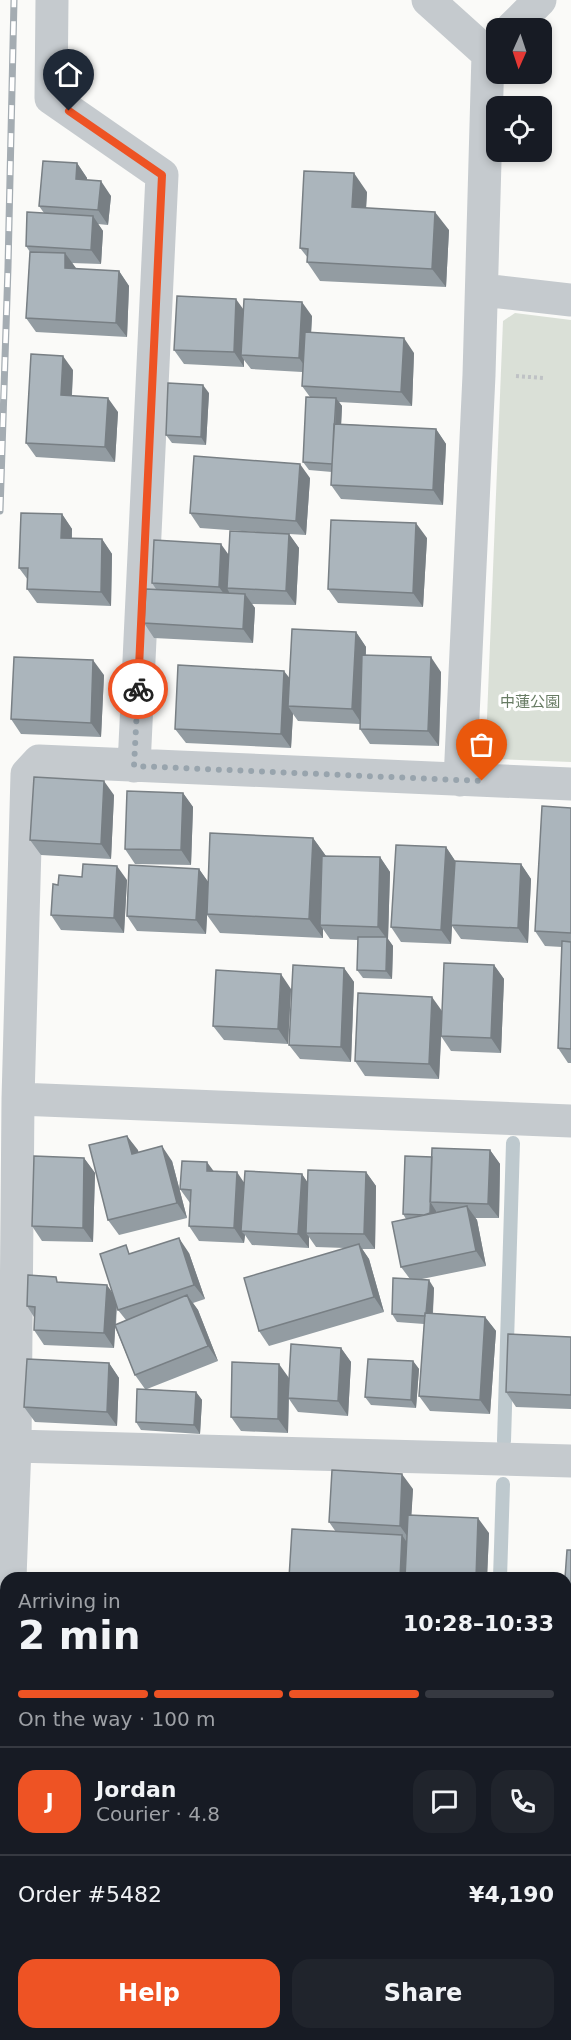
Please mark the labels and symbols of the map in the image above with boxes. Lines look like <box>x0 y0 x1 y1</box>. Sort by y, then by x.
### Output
north arrow <box>486 18 552 84</box>
pin <box>43 49 94 111</box>
courier <box>108 659 168 719</box>
park label: 中蓮公園 <box>500 693 560 711</box>
pin <box>456 719 507 781</box>

